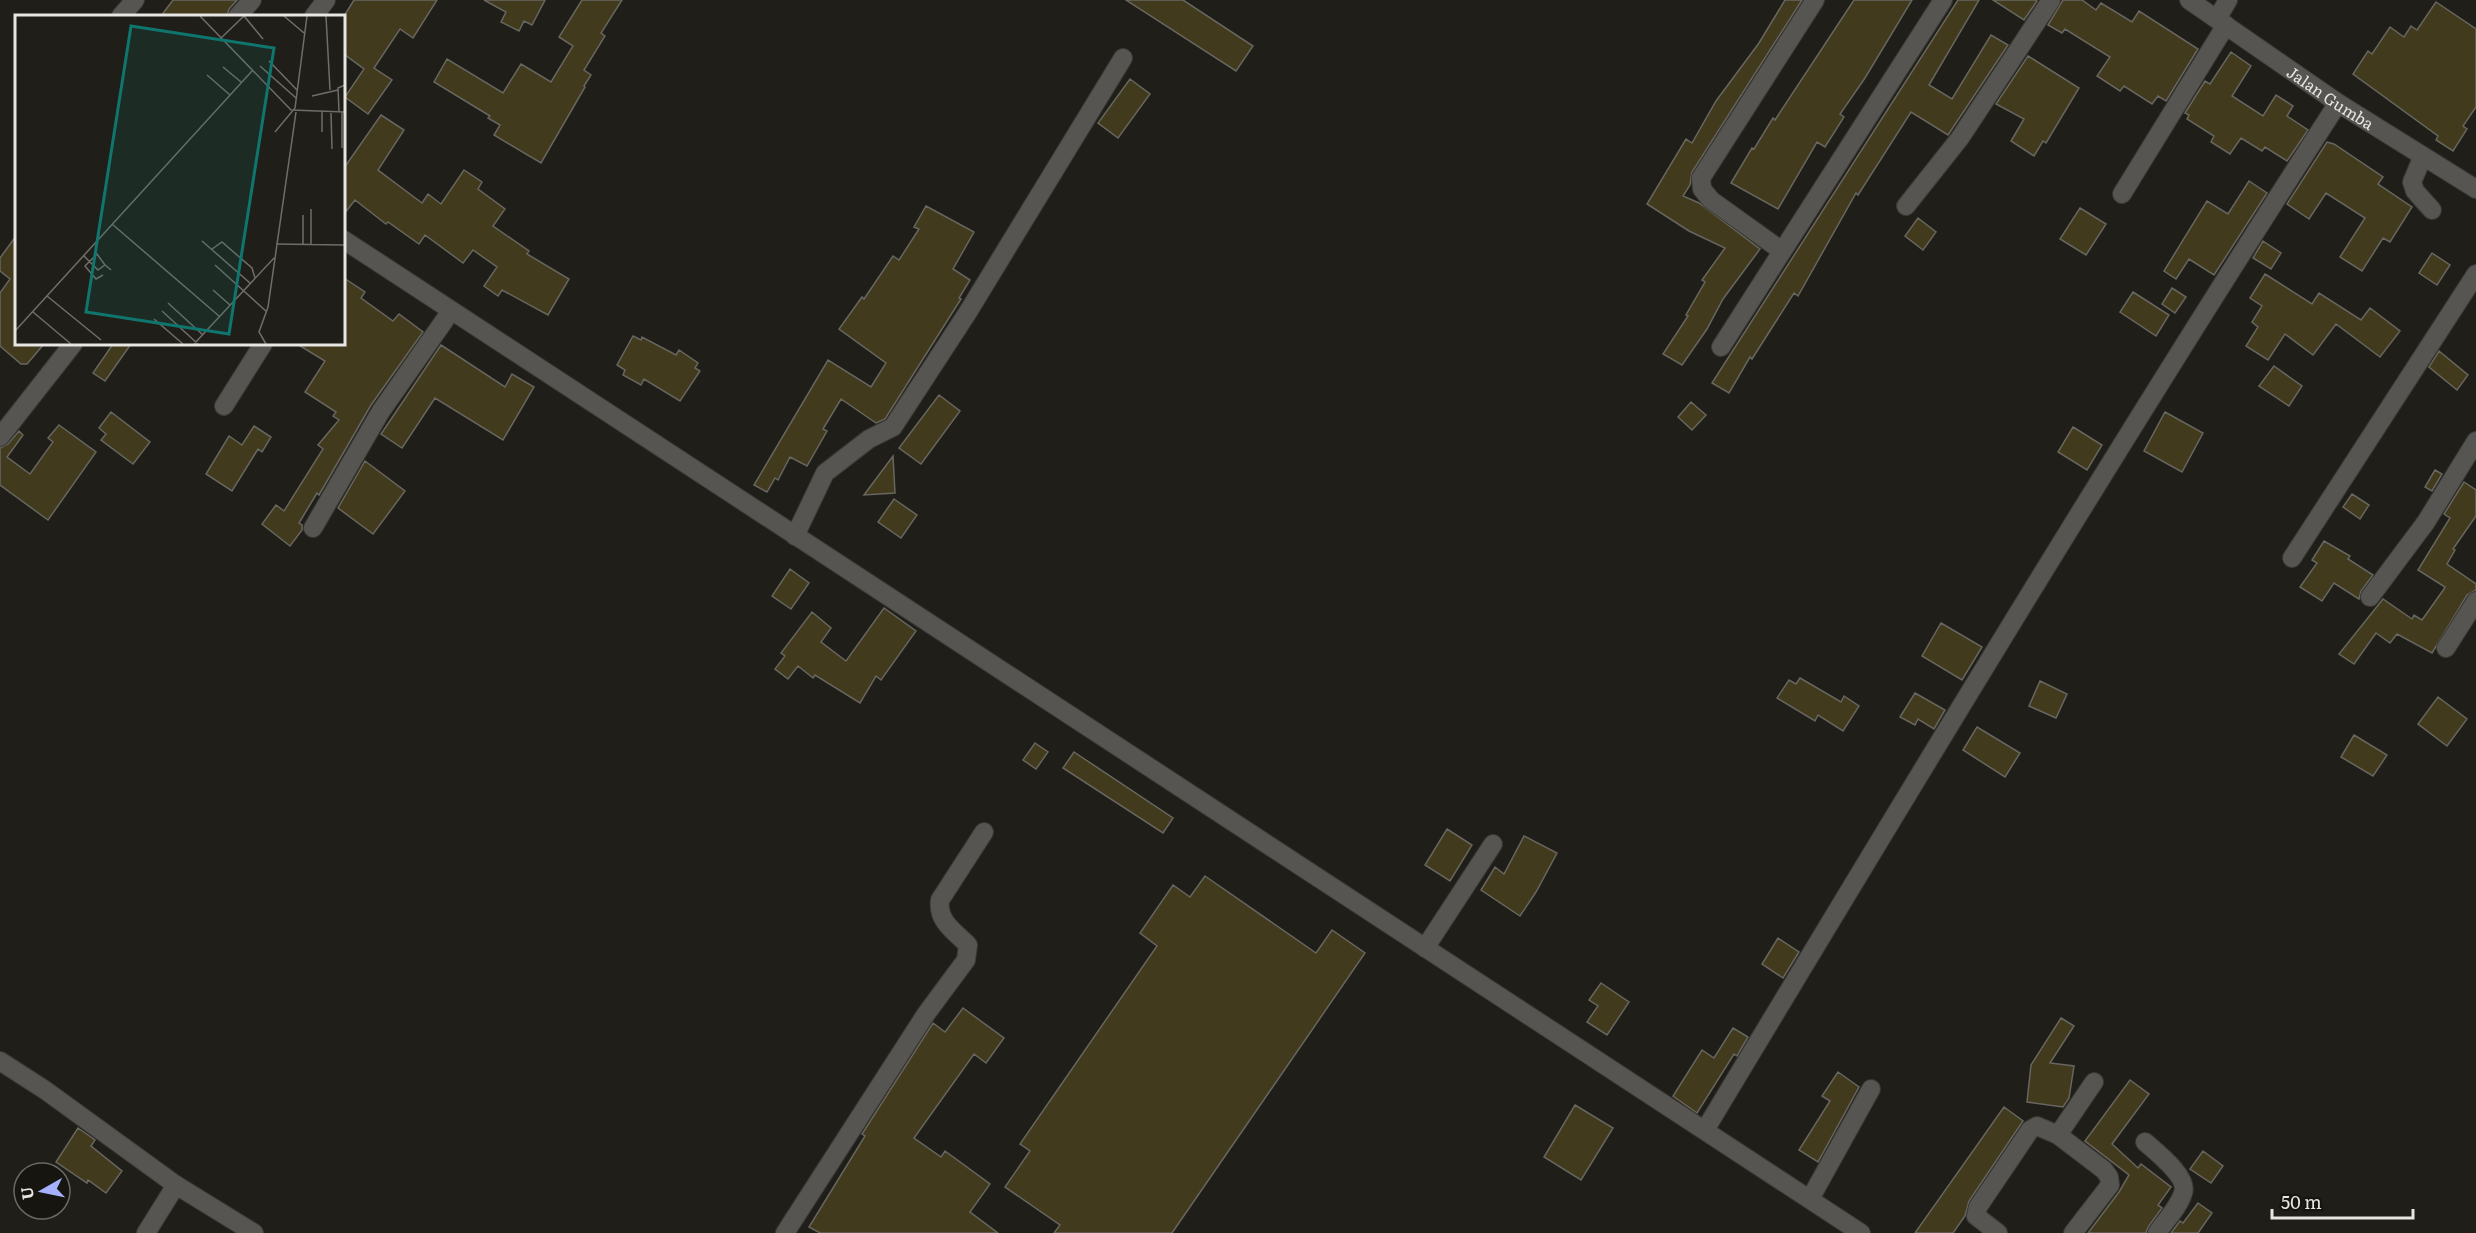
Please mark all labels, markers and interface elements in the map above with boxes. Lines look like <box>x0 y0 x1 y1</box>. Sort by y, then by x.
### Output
inset map <box>15 15 345 345</box>
street label: Jalan Gumba <box>2282 59 2379 135</box>
north arrow <box>12 1161 72 1221</box>
scale bar <box>2272 1182 2413 1220</box>
text: U <box>13 1185 39 1202</box>
text: 50 m <box>2281 1188 2322 1215</box>

